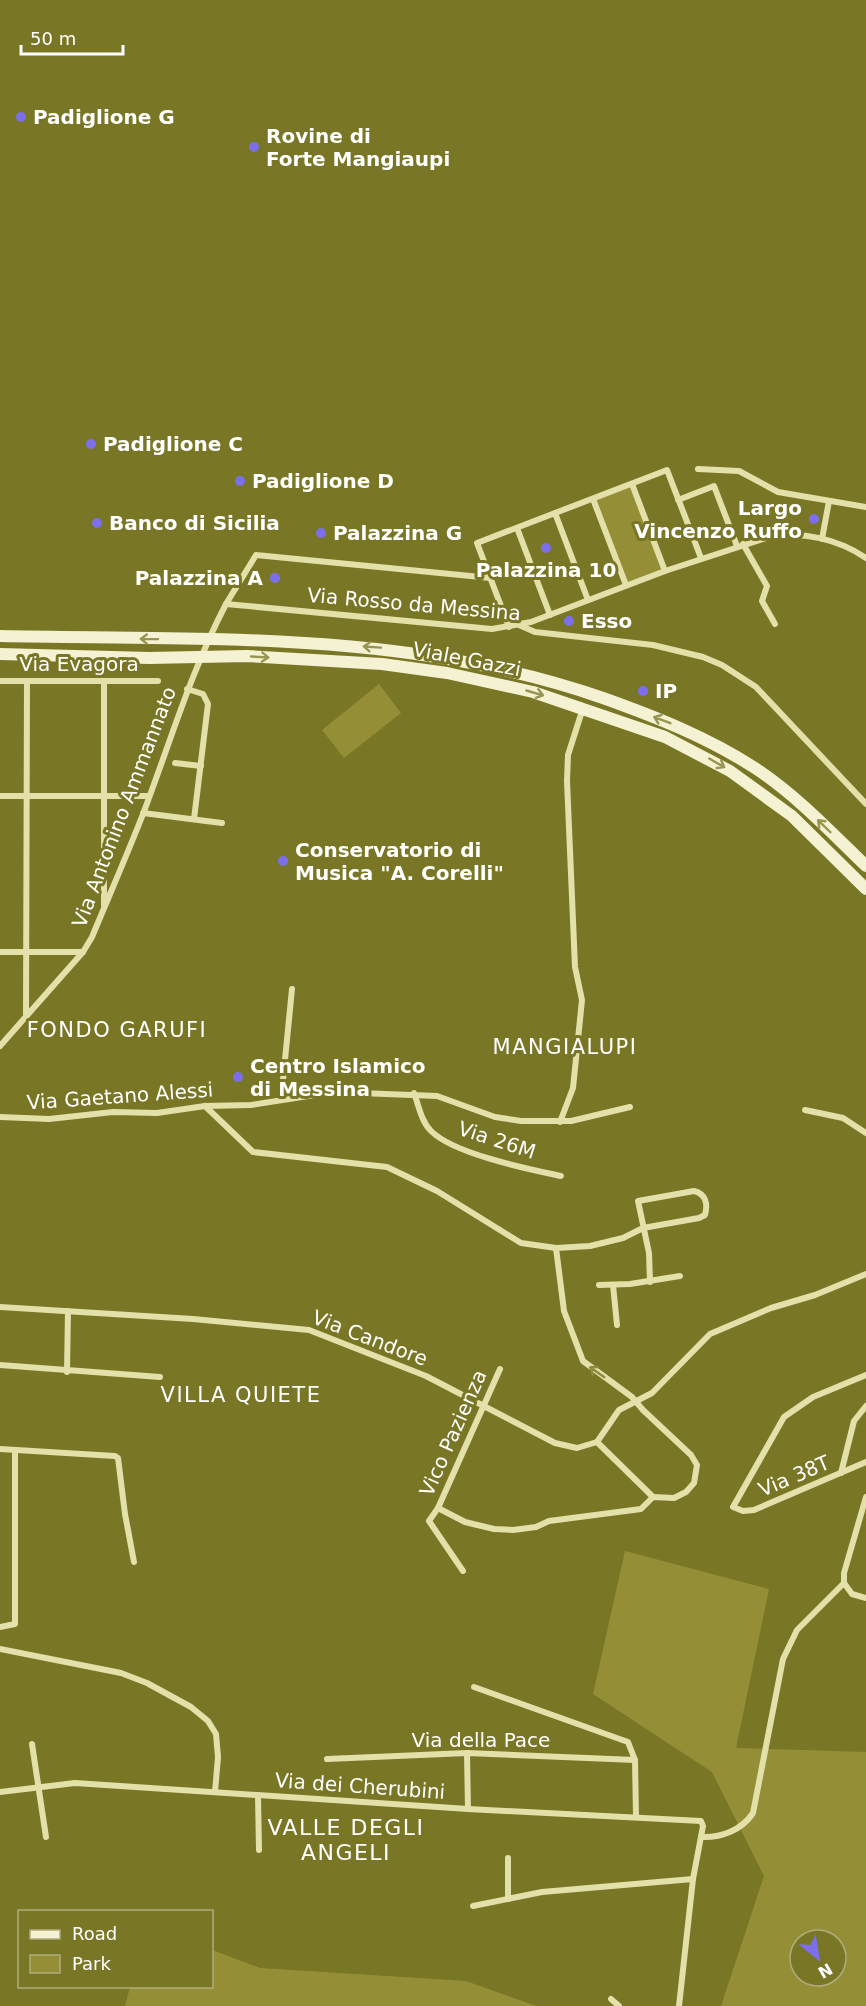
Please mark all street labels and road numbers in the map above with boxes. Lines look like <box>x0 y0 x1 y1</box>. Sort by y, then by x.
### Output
street label: Via Rosso da Messina <box>306 583 522 625</box>
street label: Viale Gazzi <box>411 637 523 681</box>
street label: Via Evagora <box>19 652 139 676</box>
street label: Via Antonino Ammannato <box>67 683 181 931</box>
street label: Via Gaetano Alessi <box>26 1078 214 1114</box>
street label: Via 26M <box>455 1116 539 1164</box>
street label: Via Candore <box>309 1305 431 1371</box>
street label: Vico Pazienza <box>414 1366 492 1500</box>
street label: Via 38T <box>755 1450 834 1502</box>
street label: Via della Pace <box>412 1728 550 1752</box>
street label: Via dei Cherubini <box>274 1768 446 1804</box>

